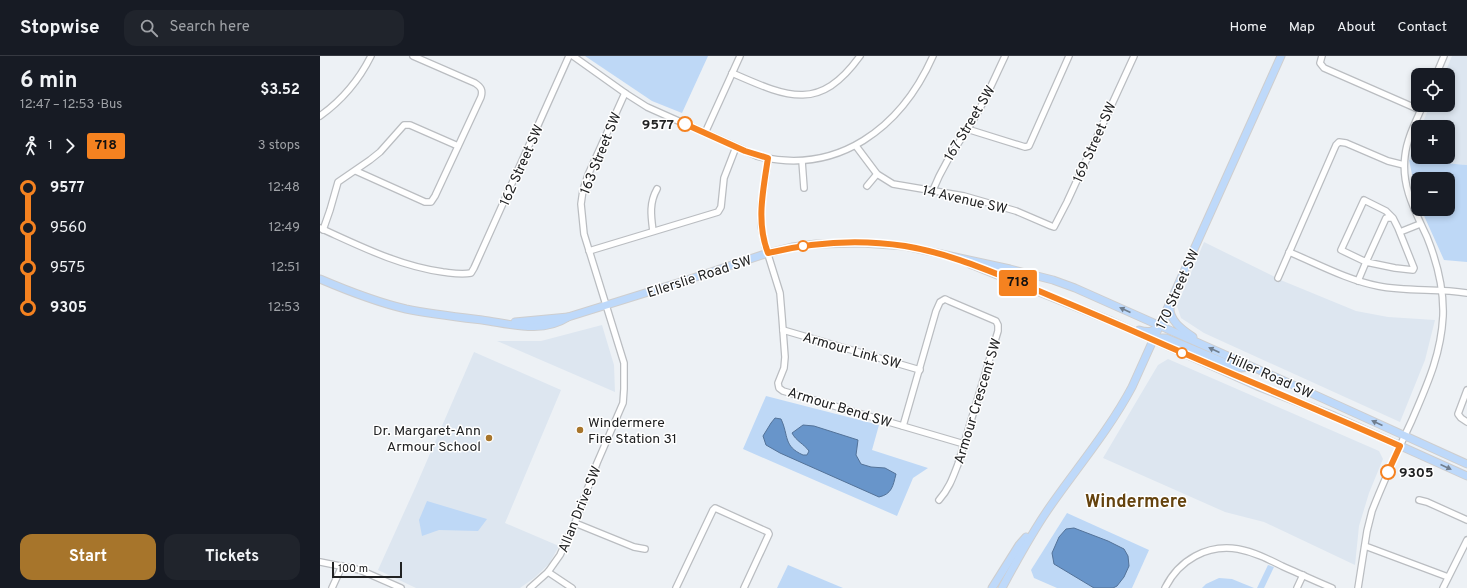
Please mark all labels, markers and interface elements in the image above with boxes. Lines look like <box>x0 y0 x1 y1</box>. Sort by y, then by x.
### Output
search box <box>124 10 404 46</box>
text: Stopwise <box>20 16 100 40</box>
icon: search <box>138 17 160 39</box>
text: Search here <box>170 18 250 37</box>
text: Home <box>1230 19 1267 36</box>
text: Map <box>1289 19 1315 36</box>
text: About <box>1337 19 1376 36</box>
text: Contact <box>1398 19 1447 36</box>
text: 6 min <box>20 68 78 95</box>
map controls <box>1411 68 1455 216</box>
button: locate <box>1411 68 1455 112</box>
text: $3.52 <box>260 81 300 100</box>
street label: 167 Street SW <box>941 83 1000 165</box>
text: 12:47 – 12:53 · Bus <box>20 97 122 113</box>
street label: 169 Street SW <box>1070 99 1121 186</box>
street label: 163 Street SW <box>577 110 626 197</box>
marker: 9577 <box>677 116 693 132</box>
place label: 9577 <box>642 117 674 134</box>
button: + <box>1411 120 1455 164</box>
street label: 162 Street SW <box>497 122 548 209</box>
icon: walk <box>20 135 42 157</box>
icon: forward <box>59 135 81 157</box>
text: 718 <box>95 137 117 154</box>
text: 1 <box>48 138 53 154</box>
text: 3 stops <box>258 138 300 154</box>
button: − <box>1411 172 1455 216</box>
text: 9577 <box>50 179 84 198</box>
text: 12:48 <box>268 180 300 196</box>
street label: 14 Avenue SW <box>921 182 1009 219</box>
text: 9560 <box>50 219 87 238</box>
text: 12:49 <box>269 220 300 236</box>
unlabelled marker <box>797 240 809 252</box>
street label: 170 Street SW <box>1153 247 1204 332</box>
street label: Ellerslie Road SW <box>645 252 754 302</box>
text: 9575 <box>50 259 85 278</box>
text: 12:51 <box>271 260 300 276</box>
line badge: 718 <box>995 270 1041 296</box>
text: 718 <box>1007 274 1029 291</box>
text: 9305 <box>50 299 87 318</box>
text: 12:53 <box>268 300 300 316</box>
one-way arrow <box>1119 307 1130 313</box>
street label: Armour Link SW <box>801 329 903 374</box>
street label: Armour Crescent SW <box>951 336 1006 466</box>
one-way arrow <box>1207 346 1219 352</box>
unlabelled marker <box>1176 347 1188 359</box>
street label: Hiller Road SW <box>1224 350 1315 403</box>
street label: Armour Bend SW <box>786 385 894 432</box>
place label: Windermere Fire Station 31 <box>588 415 677 448</box>
one-way arrow <box>1371 420 1382 426</box>
place label: Dr. Margaret-Ann Armour School <box>373 423 481 456</box>
marker: Windermere Fire Station 31 <box>575 425 585 435</box>
marker: Dr. Margaret-Ann Armour School <box>484 433 494 443</box>
street label: Allan Drive SW <box>555 464 606 555</box>
marker: 9305 <box>1380 464 1396 480</box>
one-way arrow <box>1441 464 1452 470</box>
place label: 9305 <box>1399 465 1434 482</box>
district label: Windermere <box>1085 491 1187 514</box>
button: Start <box>20 534 156 580</box>
button: Tickets <box>164 534 300 580</box>
scale bar <box>332 560 402 579</box>
text: 100 m <box>338 562 368 576</box>

